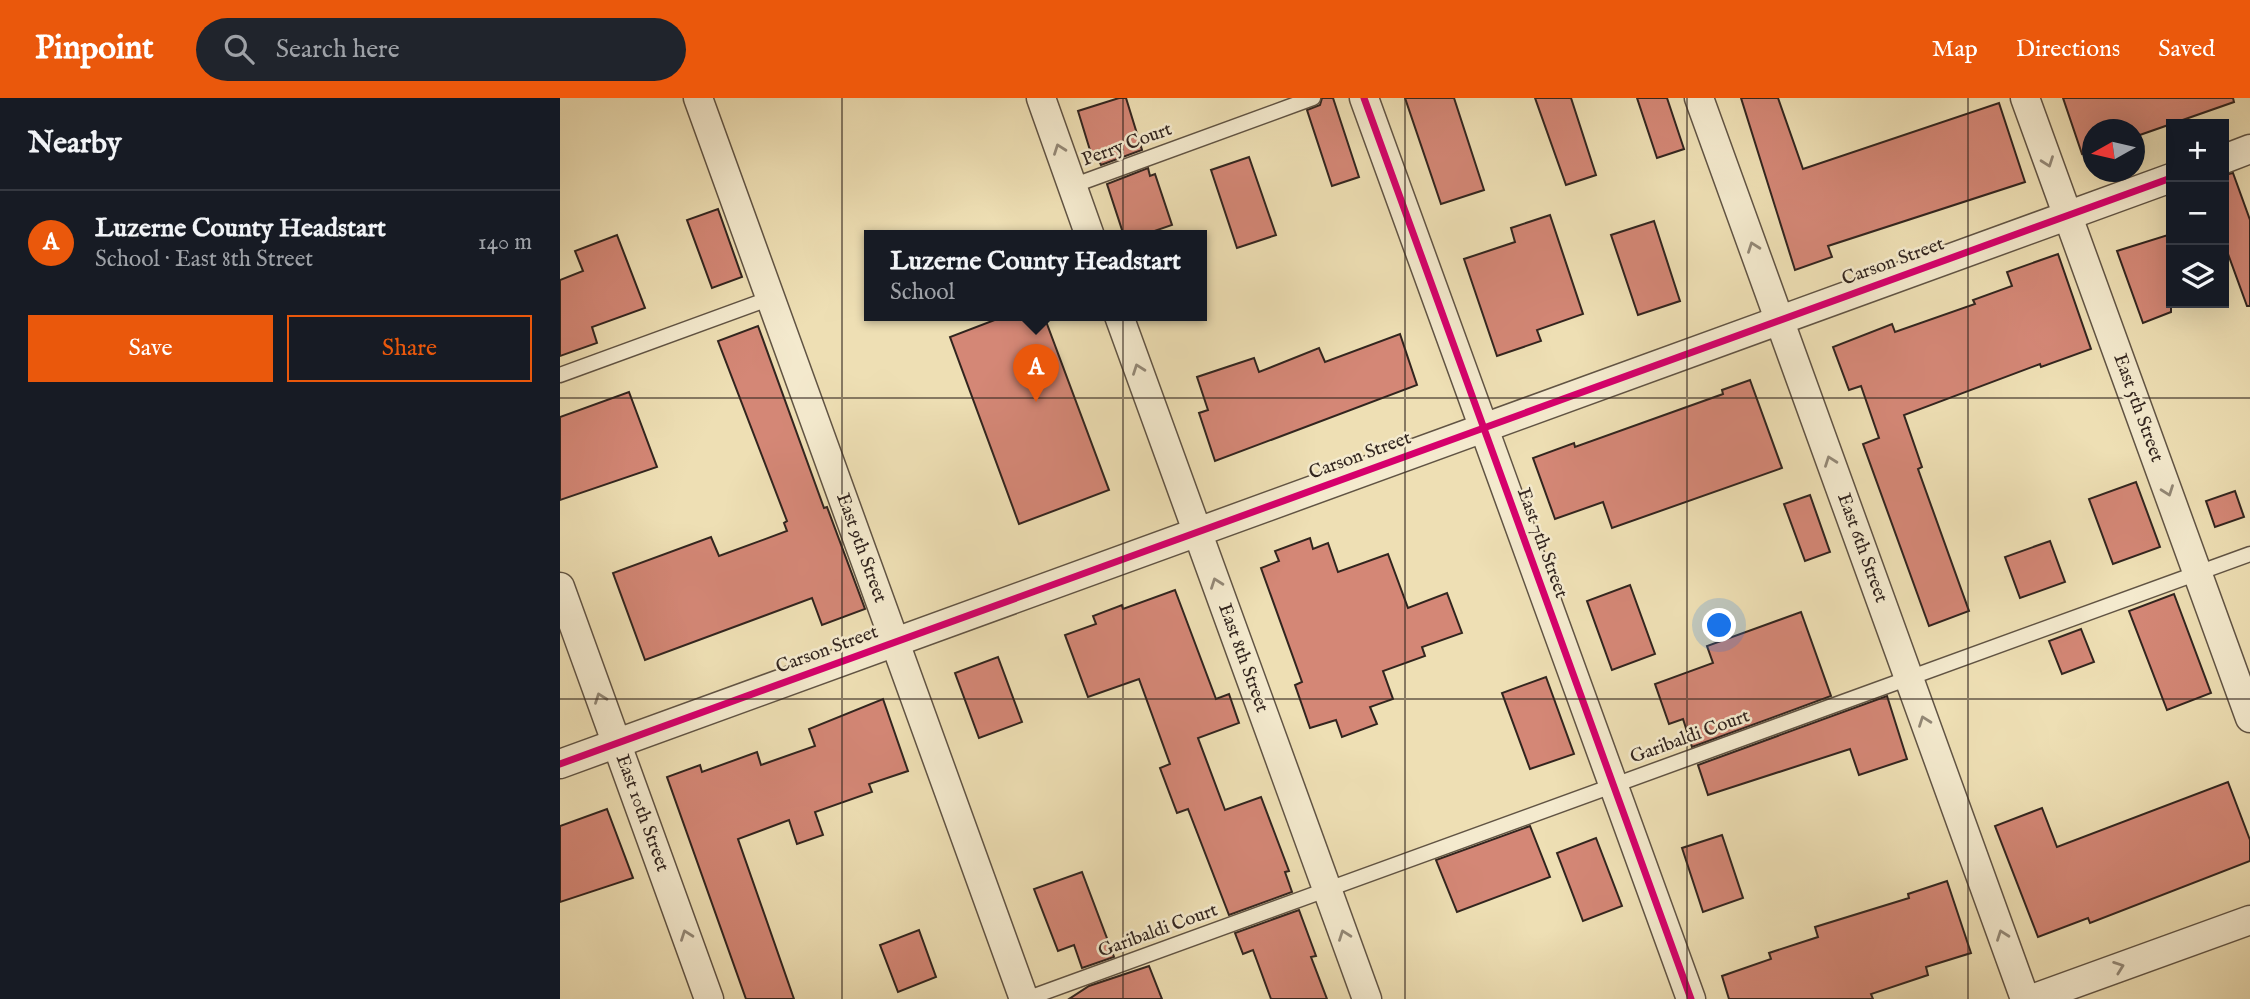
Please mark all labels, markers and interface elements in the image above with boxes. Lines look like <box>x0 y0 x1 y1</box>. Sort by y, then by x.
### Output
search box <box>196 18 686 81</box>
text: Pinpoint <box>35 28 154 70</box>
icon: search <box>220 30 258 68</box>
text: Search here <box>276 33 400 66</box>
text: Map <box>1932 34 1978 65</box>
text: Directions <box>2016 34 2120 65</box>
text: Saved <box>2158 34 2215 65</box>
street label: Perry Court <box>1079 117 1176 172</box>
north arrow <box>2082 119 2145 182</box>
map controls <box>2166 119 2229 308</box>
button: + <box>2166 119 2229 182</box>
text: Nearby <box>28 125 121 163</box>
one-way arrow <box>1053 143 1067 155</box>
one-way arrow <box>2040 156 2054 168</box>
button: − <box>2166 182 2229 245</box>
text: Luzerne County Headstart <box>95 212 386 245</box>
text: A <box>43 228 59 257</box>
text: 140 m <box>478 228 532 257</box>
popup <box>864 230 1207 321</box>
street label: Carson Street <box>1839 232 1948 292</box>
one-way arrow <box>1747 242 1761 254</box>
text: School · East 8th Street <box>95 245 313 274</box>
text: Luzerne County Headstart <box>890 245 1181 278</box>
button: layers <box>2166 245 2229 308</box>
text: School <box>890 278 955 307</box>
button: Save <box>28 315 273 382</box>
button: Share <box>287 315 532 382</box>
pin: A <box>1013 344 1059 402</box>
street label: East 5th Street <box>2107 351 2169 466</box>
one-way arrow <box>1133 363 1147 375</box>
street label: Carson Street <box>1306 426 1415 486</box>
one-way arrow <box>1824 455 1838 467</box>
street label: East 7th Street <box>1511 485 1573 602</box>
one-way arrow <box>2160 485 2174 497</box>
street label: East 9th Street <box>830 490 892 607</box>
street label: East 6th Street <box>1831 490 1893 606</box>
one-way arrow <box>1210 577 1224 589</box>
street label: East 8th Street <box>1212 600 1274 716</box>
your location <box>1702 608 1736 642</box>
street label: Carson Street <box>773 620 882 680</box>
one-way arrow <box>594 692 608 704</box>
street label: Garibaldi Court <box>1627 704 1753 770</box>
one-way arrow <box>1919 715 1933 727</box>
street label: East 10th Street <box>610 751 674 875</box>
street label: Garibaldi Court <box>1095 898 1221 964</box>
one-way arrow <box>680 929 694 941</box>
one-way arrow <box>1338 929 1352 941</box>
one-way arrow <box>1996 929 2010 941</box>
one-way arrow <box>2113 961 2125 975</box>

